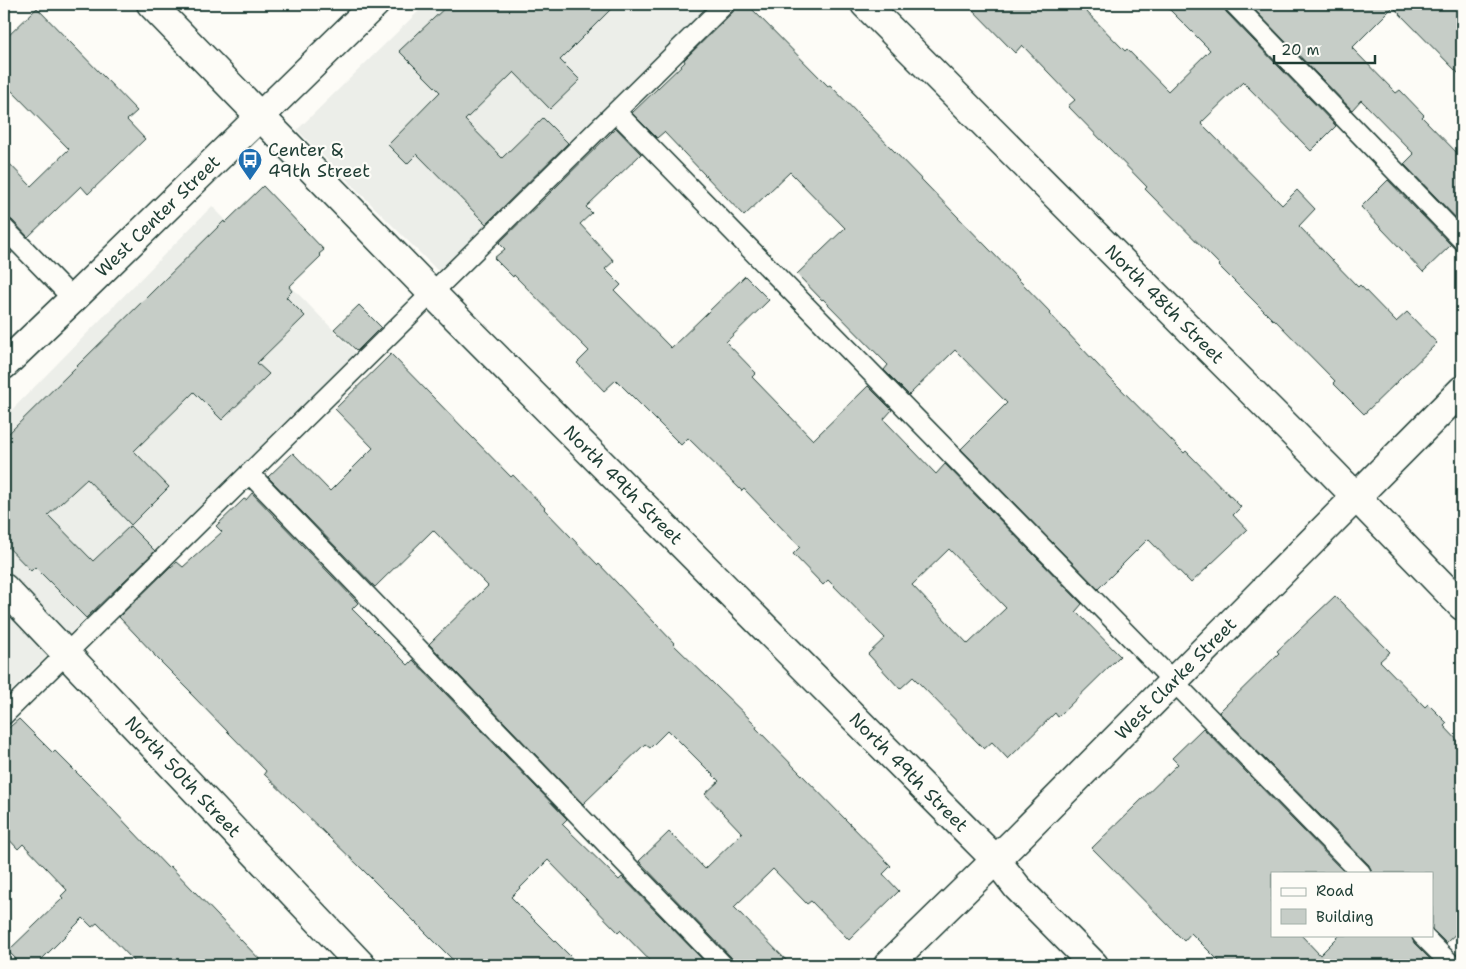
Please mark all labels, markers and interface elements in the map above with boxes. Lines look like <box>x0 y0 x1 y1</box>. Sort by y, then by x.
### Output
scale bar <box>1274 32 1375 64</box>
text: 20 m <box>1281 40 1320 60</box>
place label: Center & 49th Street <box>268 138 370 183</box>
bus stop icon: Center & 49th Street <box>237 147 263 181</box>
street label: West Center Street <box>90 150 225 283</box>
street label: North 48th Street <box>1100 239 1229 369</box>
street label: North 49th Street <box>558 420 688 550</box>
street label: West Clarke Street <box>1110 612 1242 745</box>
street label: North 49th Street <box>844 707 973 837</box>
street label: North 50th Street <box>120 711 246 843</box>
legend <box>1271 872 1434 936</box>
text: Road <box>1316 881 1354 901</box>
text: Building <box>1316 907 1373 927</box>

